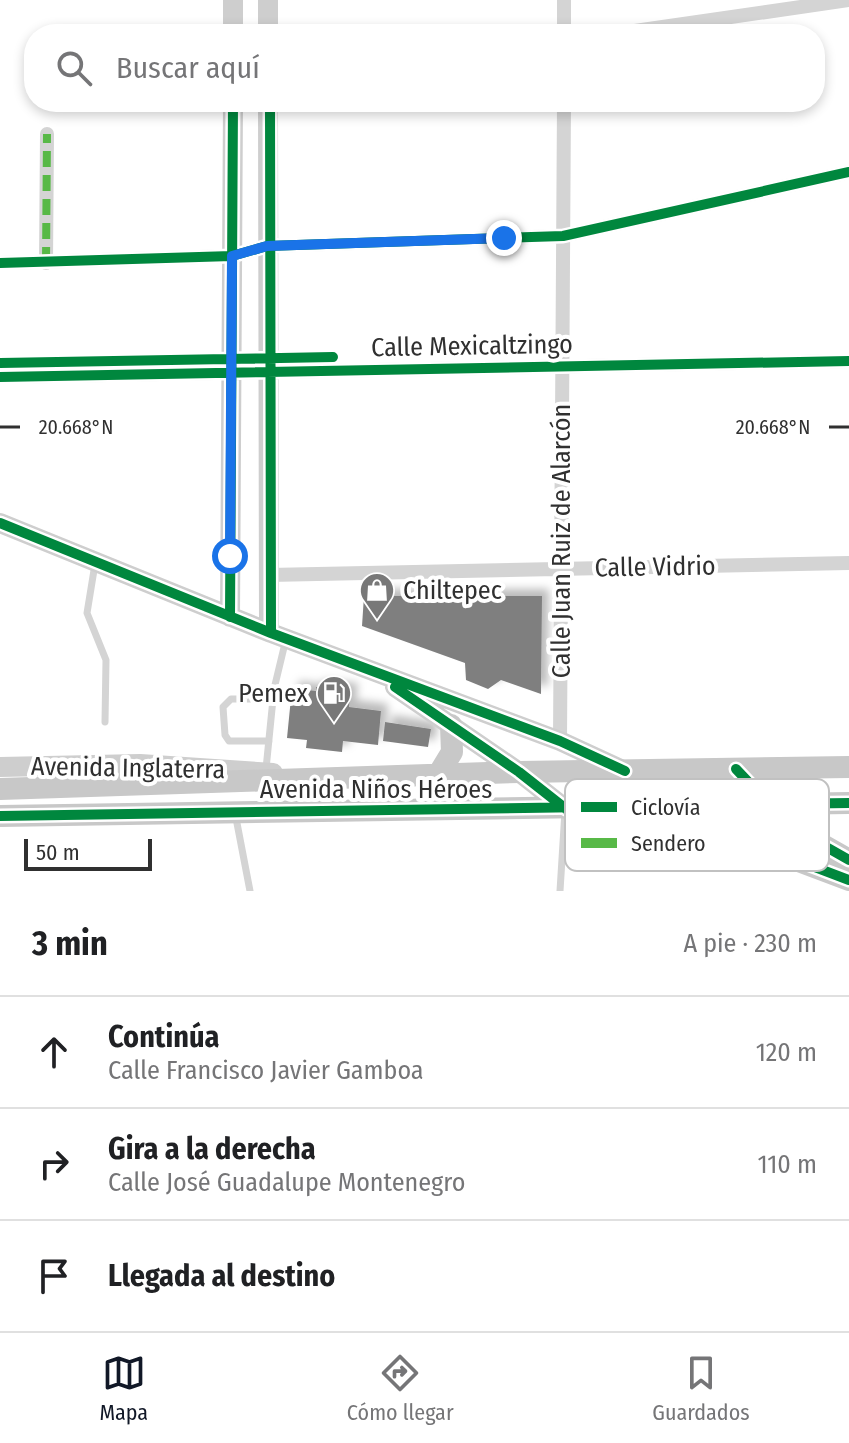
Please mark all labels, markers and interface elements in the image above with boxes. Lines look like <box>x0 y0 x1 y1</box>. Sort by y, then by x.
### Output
search box <box>24 24 825 112</box>
icon: search <box>52 46 96 90</box>
text: Buscar aquí <box>116 50 260 86</box>
route end <box>486 220 522 256</box>
street label: Calle Mexicaltzingo <box>371 329 573 363</box>
street label: Calle Juan Ruiz de Alarcón <box>546 404 577 678</box>
text: 20.668°N <box>39 415 113 439</box>
text: 20.668°N <box>736 415 810 439</box>
route start <box>212 538 248 574</box>
street label: Calle Vidrio <box>594 550 716 584</box>
shop icon: Chiltepec <box>358 571 396 621</box>
place label: Chiltepec <box>403 575 502 606</box>
fuel station icon: Pemex <box>315 674 353 724</box>
place label: Pemex <box>238 678 309 709</box>
street label: Avenida Inglaterra <box>31 751 225 785</box>
street label: Avenida Niños Héroes <box>260 774 492 805</box>
legend <box>565 779 829 871</box>
text: Ciclovía <box>631 794 700 821</box>
text: Sendero <box>631 830 706 857</box>
scale bar <box>24 835 152 871</box>
text: 50 m <box>36 839 80 866</box>
text: 3 min <box>32 923 108 964</box>
text: A pie · 230 m <box>683 928 817 959</box>
text: Continúa <box>108 1019 219 1055</box>
icon: ahead <box>32 1030 76 1074</box>
text: 120 m <box>756 1037 817 1068</box>
text: Calle Francisco Javier Gamboa <box>108 1055 424 1086</box>
text: Gira a la derecha <box>108 1131 316 1167</box>
icon: right <box>32 1142 76 1186</box>
text: 110 m <box>757 1149 817 1180</box>
text: Calle José Guadalupe Montenegro <box>108 1167 465 1198</box>
icon: arrive <box>32 1254 76 1298</box>
text: Llegada al destino <box>108 1258 335 1294</box>
tab: Mapa <box>99 1351 148 1426</box>
tab: Cómo llegar <box>347 1351 454 1426</box>
tab: Guardados <box>652 1351 750 1426</box>

